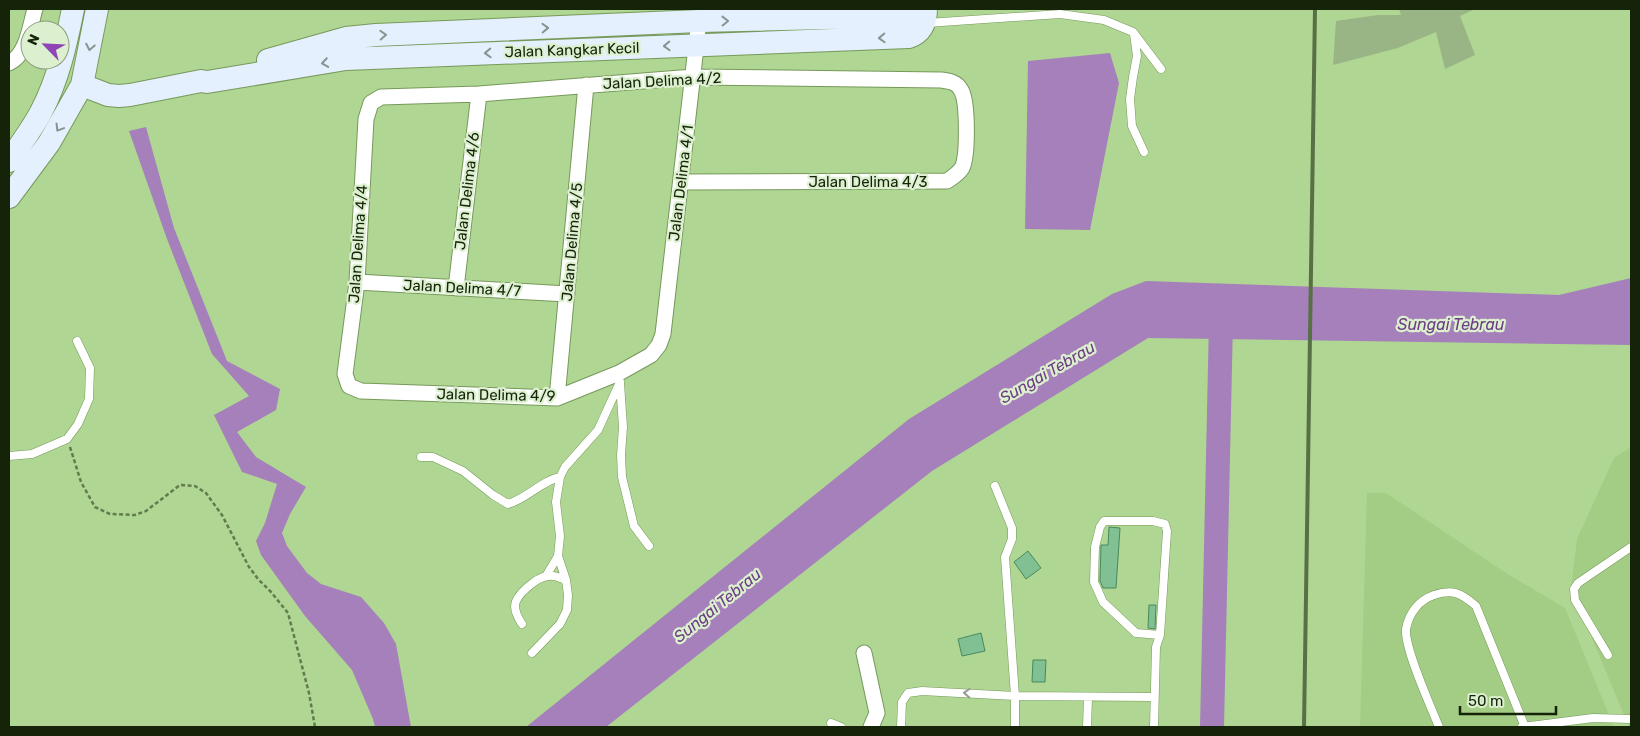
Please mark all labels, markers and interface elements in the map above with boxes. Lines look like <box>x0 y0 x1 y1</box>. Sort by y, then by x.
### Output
one-way arrow <box>721 15 729 26</box>
north arrow <box>20 20 70 70</box>
one-way arrow <box>542 23 550 33</box>
one-way arrow <box>379 29 387 40</box>
text: N <box>24 32 43 48</box>
one-way arrow <box>878 32 886 43</box>
street label: Jalan Kangkar Kecil <box>504 39 640 61</box>
one-way arrow <box>663 40 671 51</box>
one-way arrow <box>85 43 95 51</box>
one-way arrow <box>483 48 491 59</box>
one-way arrow <box>321 57 330 67</box>
street label: Jalan Delima 4/2 <box>602 69 722 93</box>
one-way arrow <box>55 123 65 132</box>
street label: Jalan Delima 4/1 <box>665 124 697 242</box>
street label: Jalan Delima 4/6 <box>451 131 483 251</box>
street label: Jalan Delima 4/3 <box>808 173 928 191</box>
street label: Jalan Delima 4/5 <box>558 182 586 302</box>
street label: Jalan Delima 4/4 <box>345 184 371 304</box>
street label: Jalan Delima 4/7 <box>403 276 522 300</box>
water label: Sungai Tebrau <box>1398 315 1505 334</box>
water label: Sungai Tebrau <box>996 337 1099 407</box>
street label: Jalan Delima 4/9 <box>436 385 556 405</box>
water label: Sungai Tebrau <box>670 564 765 646</box>
scale bar <box>1460 684 1556 716</box>
one-way arrow <box>962 688 970 699</box>
text: 50 m <box>1468 692 1503 710</box>

